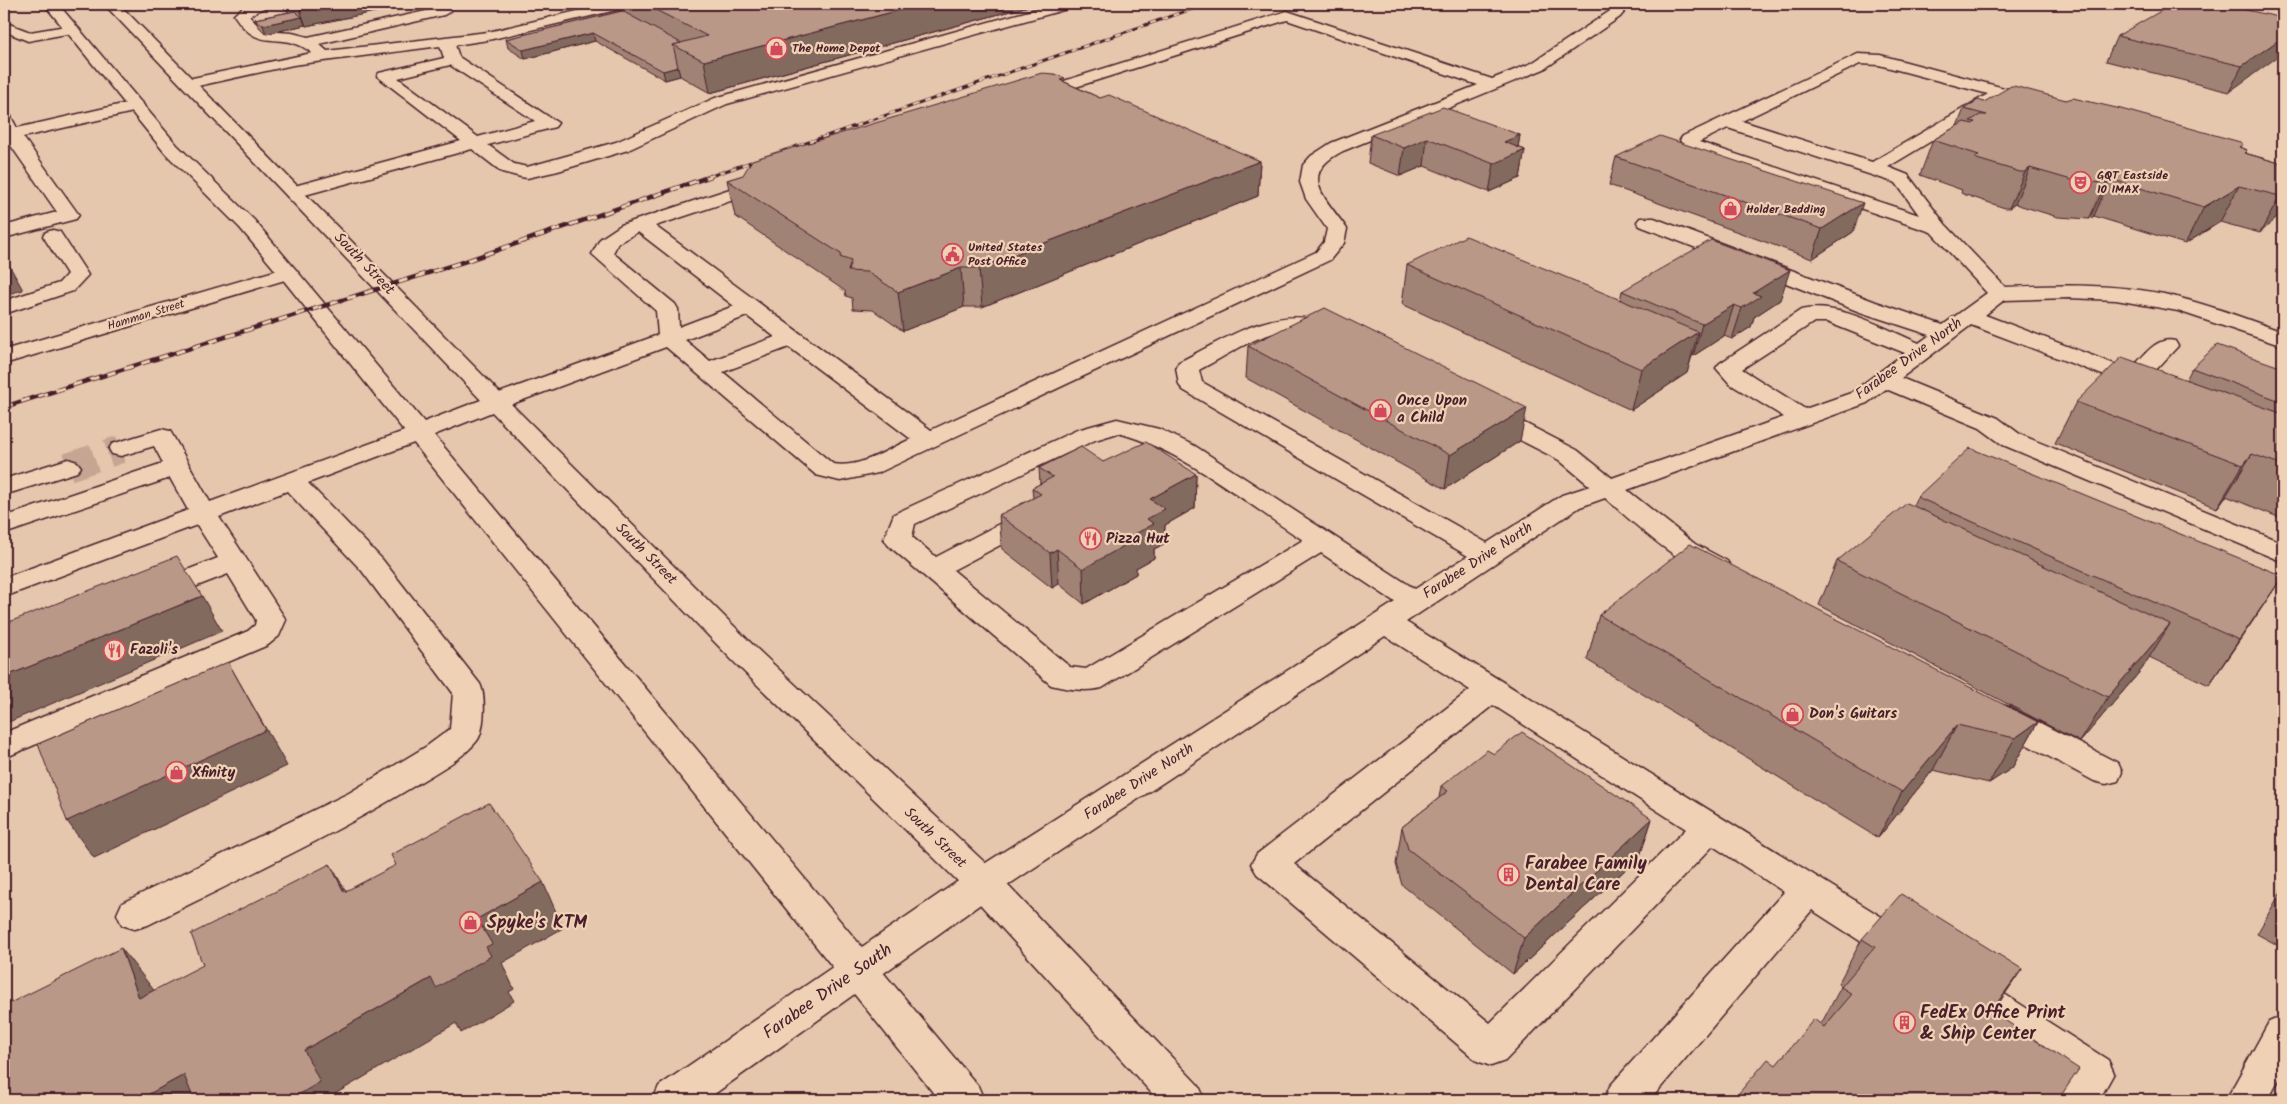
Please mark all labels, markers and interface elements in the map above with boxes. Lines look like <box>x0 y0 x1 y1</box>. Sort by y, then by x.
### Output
shop icon: The Home Depot <box>764 36 788 60</box>
place label: The Home Depot <box>792 39 881 58</box>
place label: GQT Eastside 10 IMAX <box>2097 166 2168 199</box>
theatre icon: GQT Eastside 10 IMAX <box>2069 170 2093 194</box>
shop icon: Holder Bedding <box>1718 197 1742 221</box>
place label: Holder Bedding <box>1746 200 1826 219</box>
street label: South Street <box>328 227 401 301</box>
place label: United States Post Office <box>968 238 1043 271</box>
public building icon: United States Post Office <box>940 242 964 266</box>
street label: Hamman Street <box>105 294 187 336</box>
street label: Farabee Drive North <box>1850 312 1968 406</box>
place label: Once Upon a Child <box>1397 389 1467 430</box>
shop icon: Once Upon a Child <box>1369 398 1393 422</box>
street label: Farabee Drive North <box>1418 516 1538 606</box>
street label: South Street <box>609 517 683 591</box>
restaurant icon: Pizza Hut <box>1078 527 1102 551</box>
place label: Pizza Hut <box>1106 527 1170 551</box>
restaurant icon: Fazoli's <box>102 638 126 662</box>
place label: Fazoli's <box>130 638 178 662</box>
shop icon: Don's Guitars <box>1781 702 1805 726</box>
place label: Don's Guitars <box>1809 702 1897 726</box>
street label: Farabee Drive North <box>1079 737 1199 827</box>
shop icon: Xfinity <box>164 761 188 785</box>
place label: Xfinity <box>191 761 236 785</box>
street label: South Street <box>898 802 972 875</box>
place label: Farabee Family Dental Care <box>1525 850 1647 900</box>
building icon: Farabee Family Dental Care <box>1497 862 1521 886</box>
place label: Spyke's KTM <box>487 909 588 938</box>
shop icon: Spyke's KTM <box>459 911 483 935</box>
street label: Farabee Drive South <box>757 936 899 1048</box>
place label: FedEx Office Print & Ship Center <box>1920 999 2066 1049</box>
building icon: FedEx Office Print & Ship Center <box>1892 1011 1916 1035</box>

